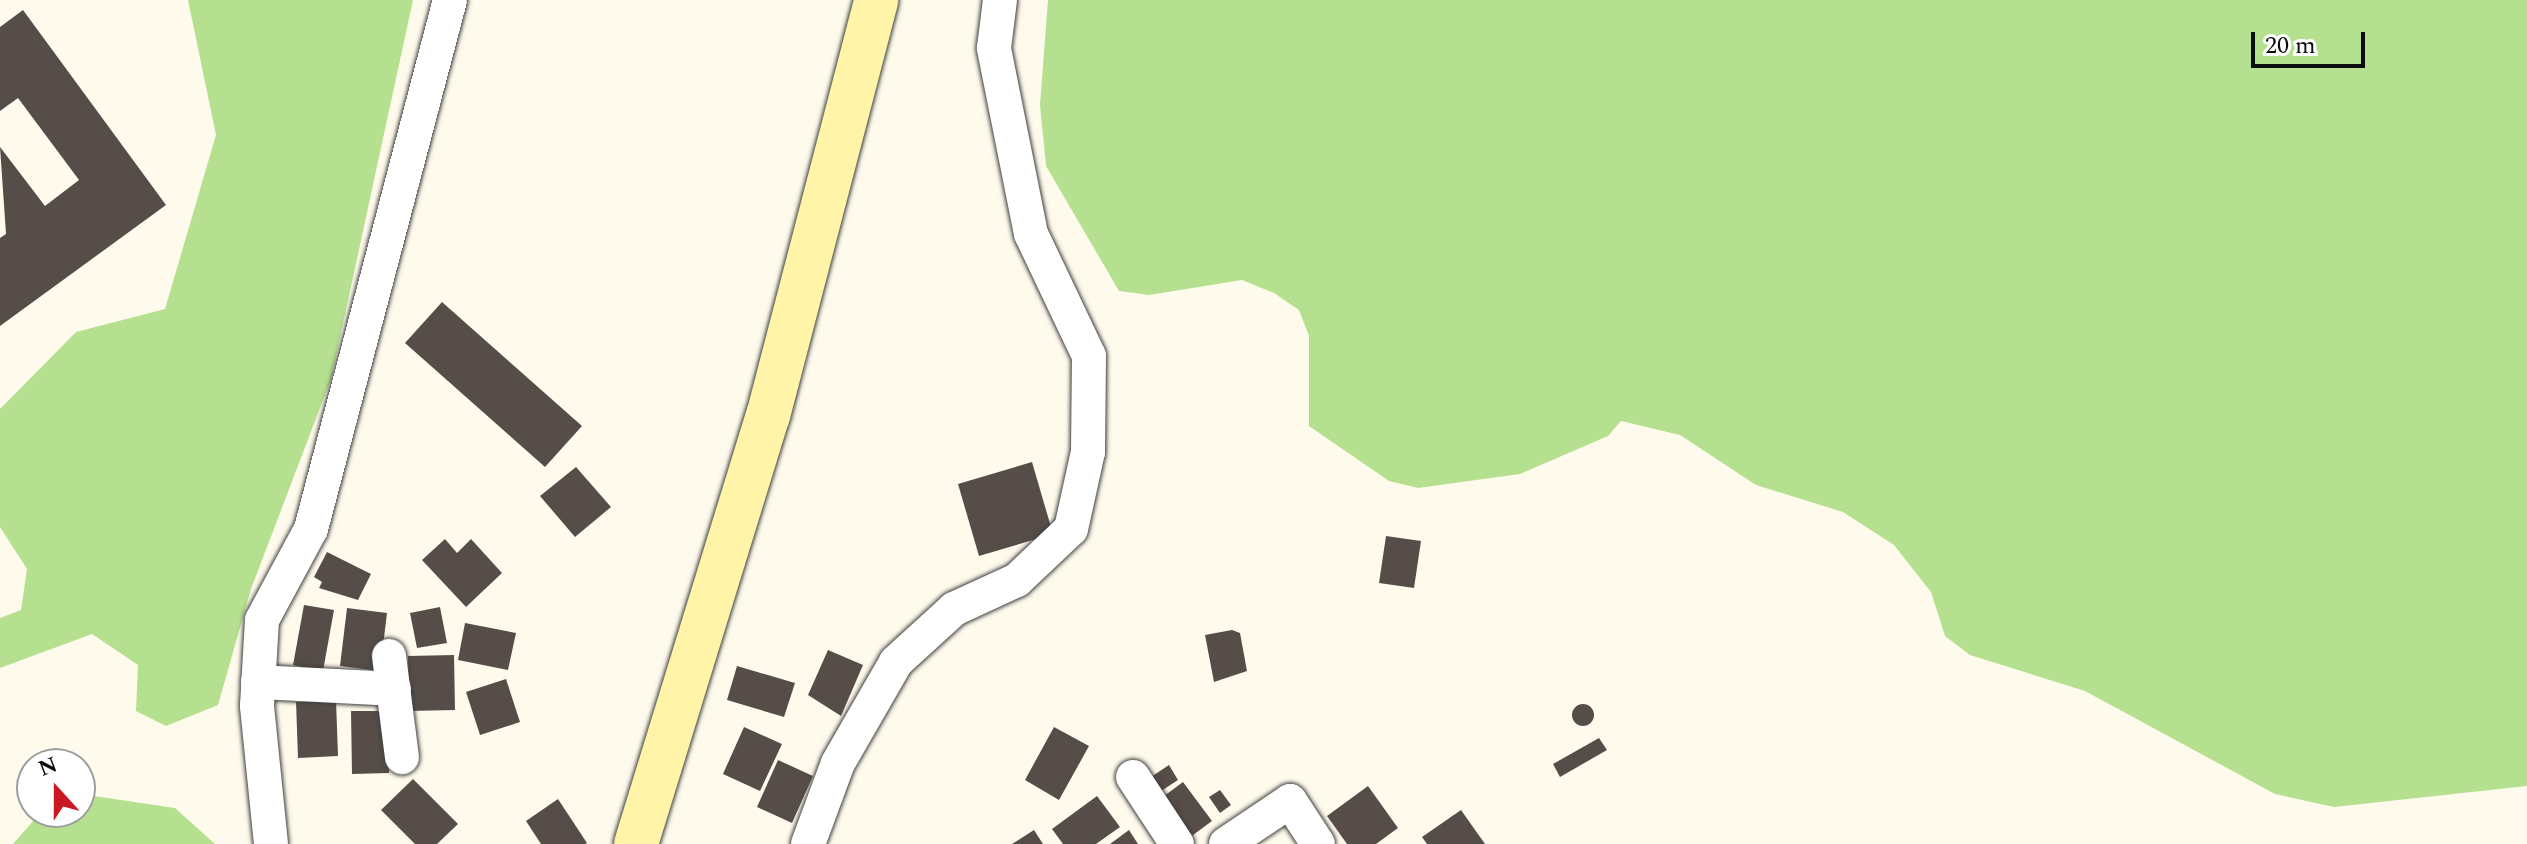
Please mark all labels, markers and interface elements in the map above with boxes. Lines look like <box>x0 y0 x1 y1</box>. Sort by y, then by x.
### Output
scale bar <box>2255 16 2369 66</box>
text: 20 m <box>2265 28 2316 64</box>
north arrow <box>16 748 96 828</box>
text: N <box>34 748 62 786</box>

